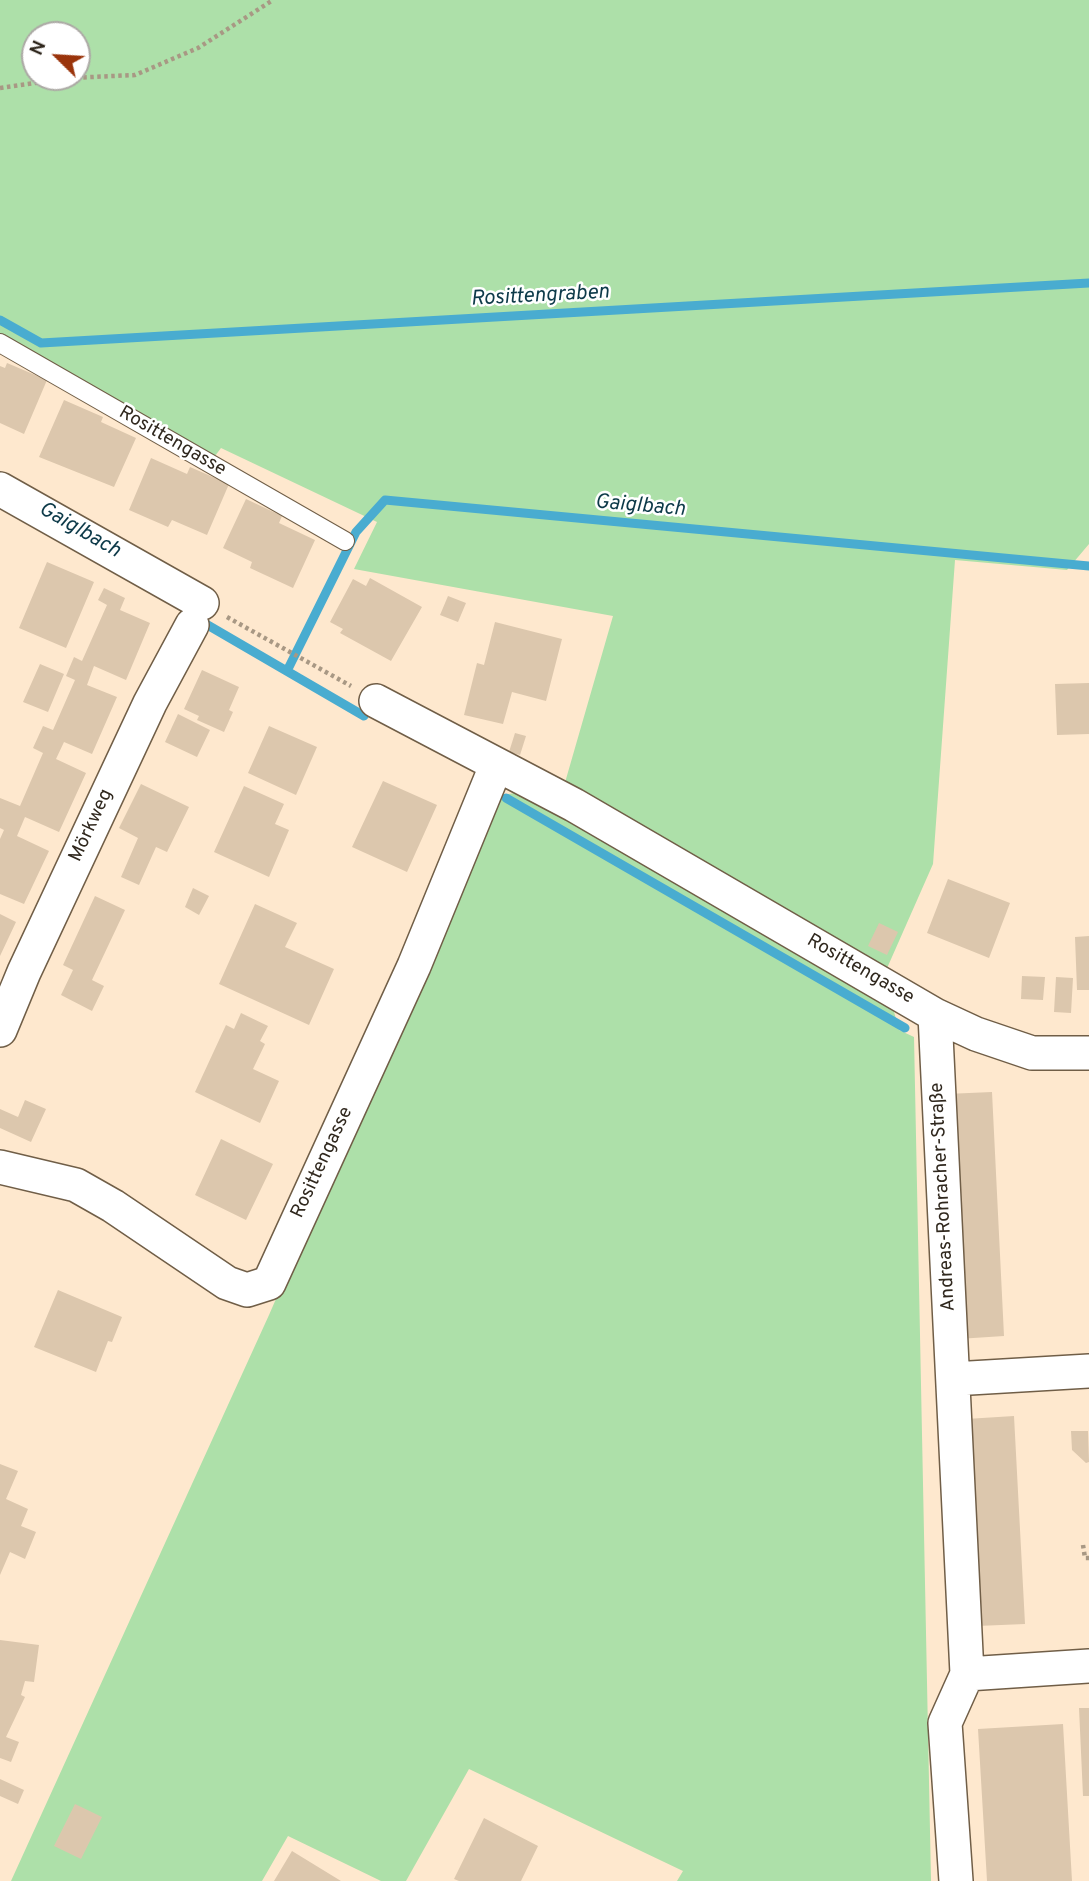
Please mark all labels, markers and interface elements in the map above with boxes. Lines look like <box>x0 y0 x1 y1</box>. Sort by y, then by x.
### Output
north arrow <box>21 21 91 91</box>
text: N <box>25 37 52 59</box>
water label: Rosittengraben <box>470 281 610 313</box>
street label: Rosittengasse <box>114 402 230 482</box>
water label: Gaiglbach <box>594 491 686 523</box>
water label: Gaiglbach <box>34 497 124 565</box>
street label: Mörkweg <box>65 786 119 866</box>
street label: Rosittengasse <box>802 930 918 1010</box>
street label: Andreas-Rohracher-Straße <box>927 1082 961 1312</box>
street label: Rosittengasse <box>287 1104 359 1222</box>

